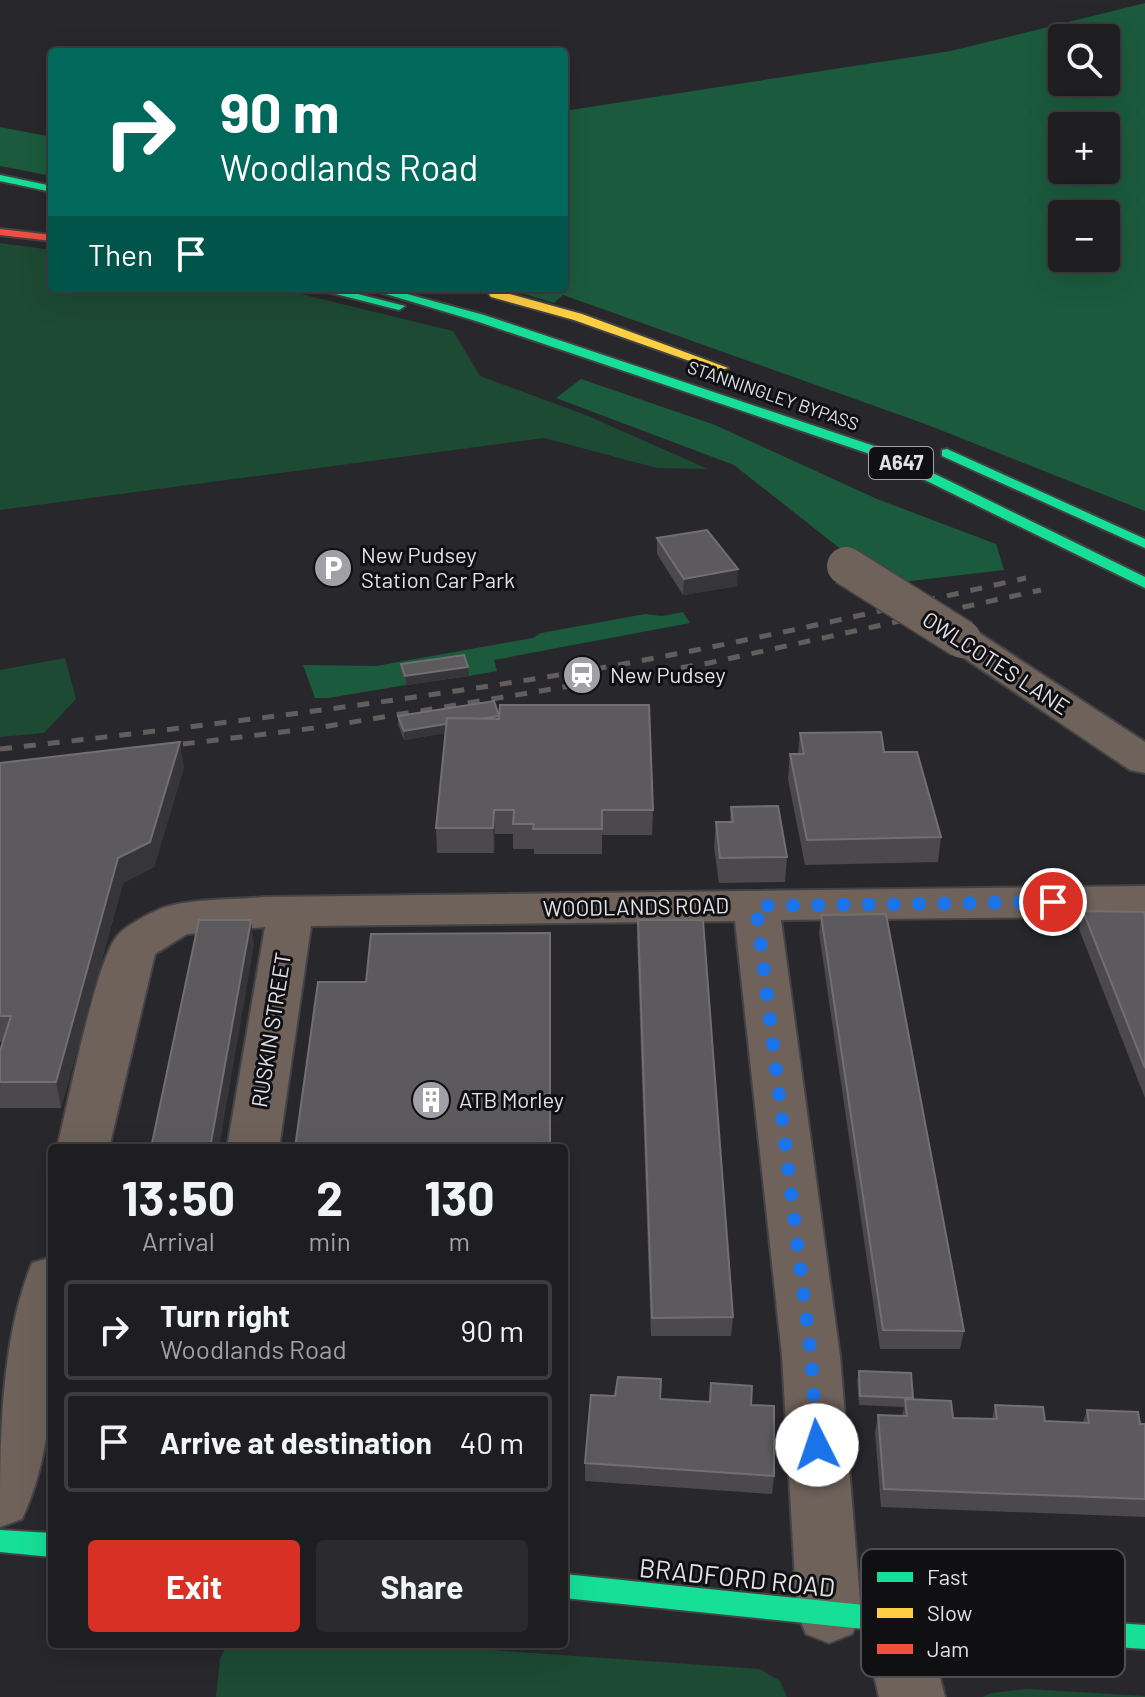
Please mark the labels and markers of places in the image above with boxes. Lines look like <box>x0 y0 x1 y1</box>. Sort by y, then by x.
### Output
place label: New Pudsey Station Car Park <box>361 541 515 592</box>
parking icon: New Pudsey Station Car Park <box>312 547 354 589</box>
station icon: New Pudsey <box>561 654 603 696</box>
place label: New Pudsey <box>610 661 726 687</box>
pin <box>1019 868 1087 936</box>
building icon: ATB Morley <box>410 1079 452 1121</box>
place label: ATB Morley <box>459 1086 564 1112</box>

